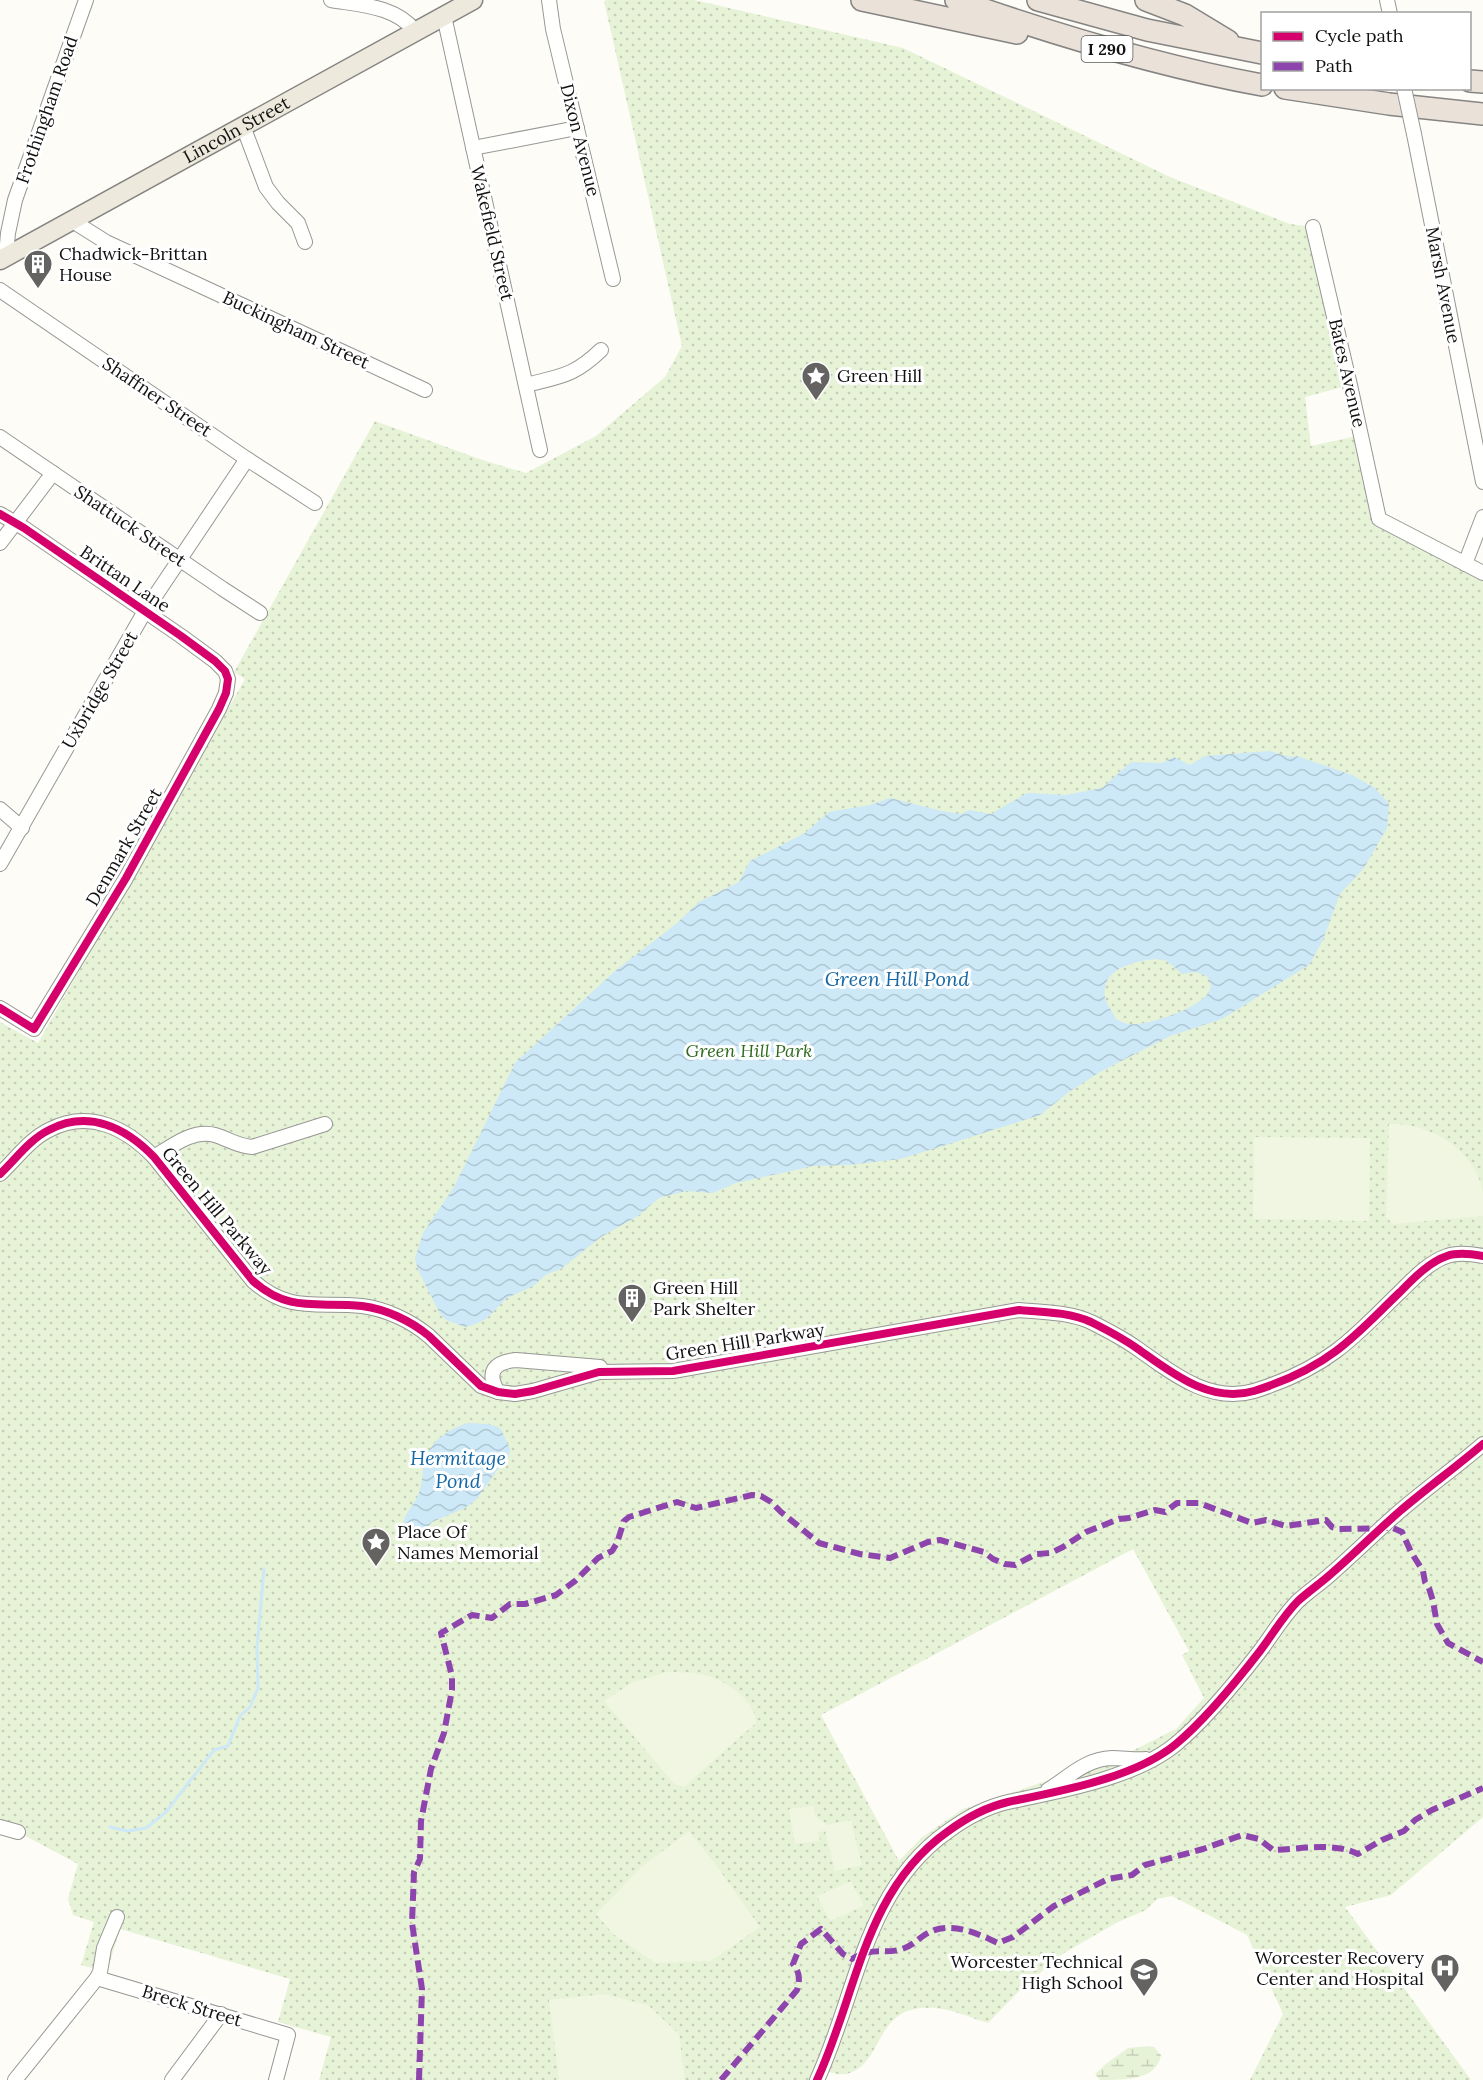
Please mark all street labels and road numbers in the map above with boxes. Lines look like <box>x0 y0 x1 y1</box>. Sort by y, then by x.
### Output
street label: Frothingham Road <box>10 33 83 187</box>
road number: I 290 <box>1082 36 1132 62</box>
street label: Dixon Avenue <box>555 81 606 199</box>
street label: Lincoln Street <box>179 91 294 168</box>
street label: Wakefield Street <box>466 163 519 303</box>
street label: Marsh Avenue <box>1421 225 1466 346</box>
street label: Buckingham Street <box>219 285 373 374</box>
street label: Bates Avenue <box>1324 316 1371 430</box>
street label: Shaffner Street <box>98 352 216 442</box>
street label: Shattuck Street <box>70 480 191 571</box>
street label: Brittan Lane <box>76 540 175 617</box>
street label: Uxbridge Street <box>56 627 143 753</box>
street label: Denmark Street <box>80 784 167 910</box>
street label: Green Hill Parkway <box>157 1142 278 1280</box>
street label: Green Hill Parkway <box>664 1318 826 1365</box>
street label: Breck Street <box>139 1979 245 2032</box>

